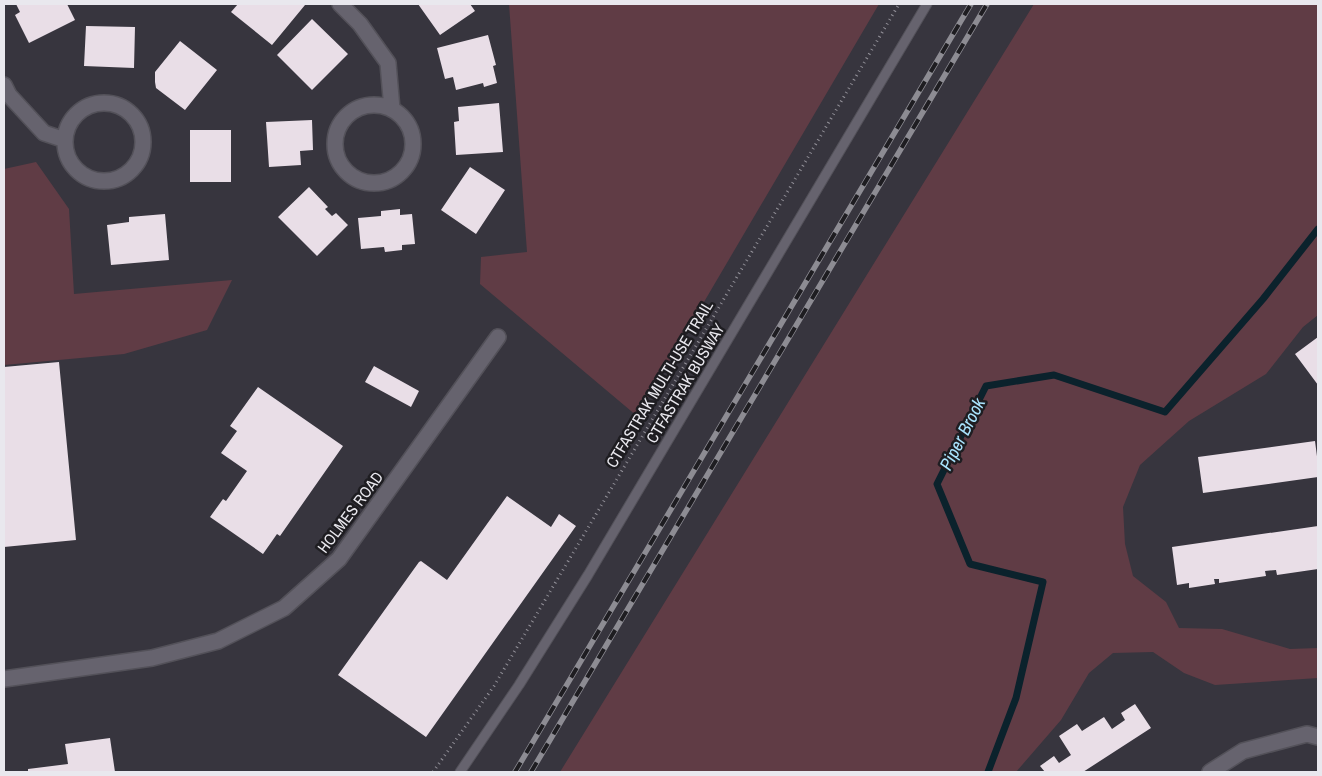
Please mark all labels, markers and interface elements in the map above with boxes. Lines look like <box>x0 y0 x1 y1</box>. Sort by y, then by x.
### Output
street label: CTFASTRAK MULTI-USE TRAIL <box>600 296 718 472</box>
street label: CTFASTRAK BUSWAY <box>640 319 730 447</box>
water label: Piper Brook <box>933 393 991 474</box>
street label: HOLMES ROAD <box>312 467 388 557</box>

